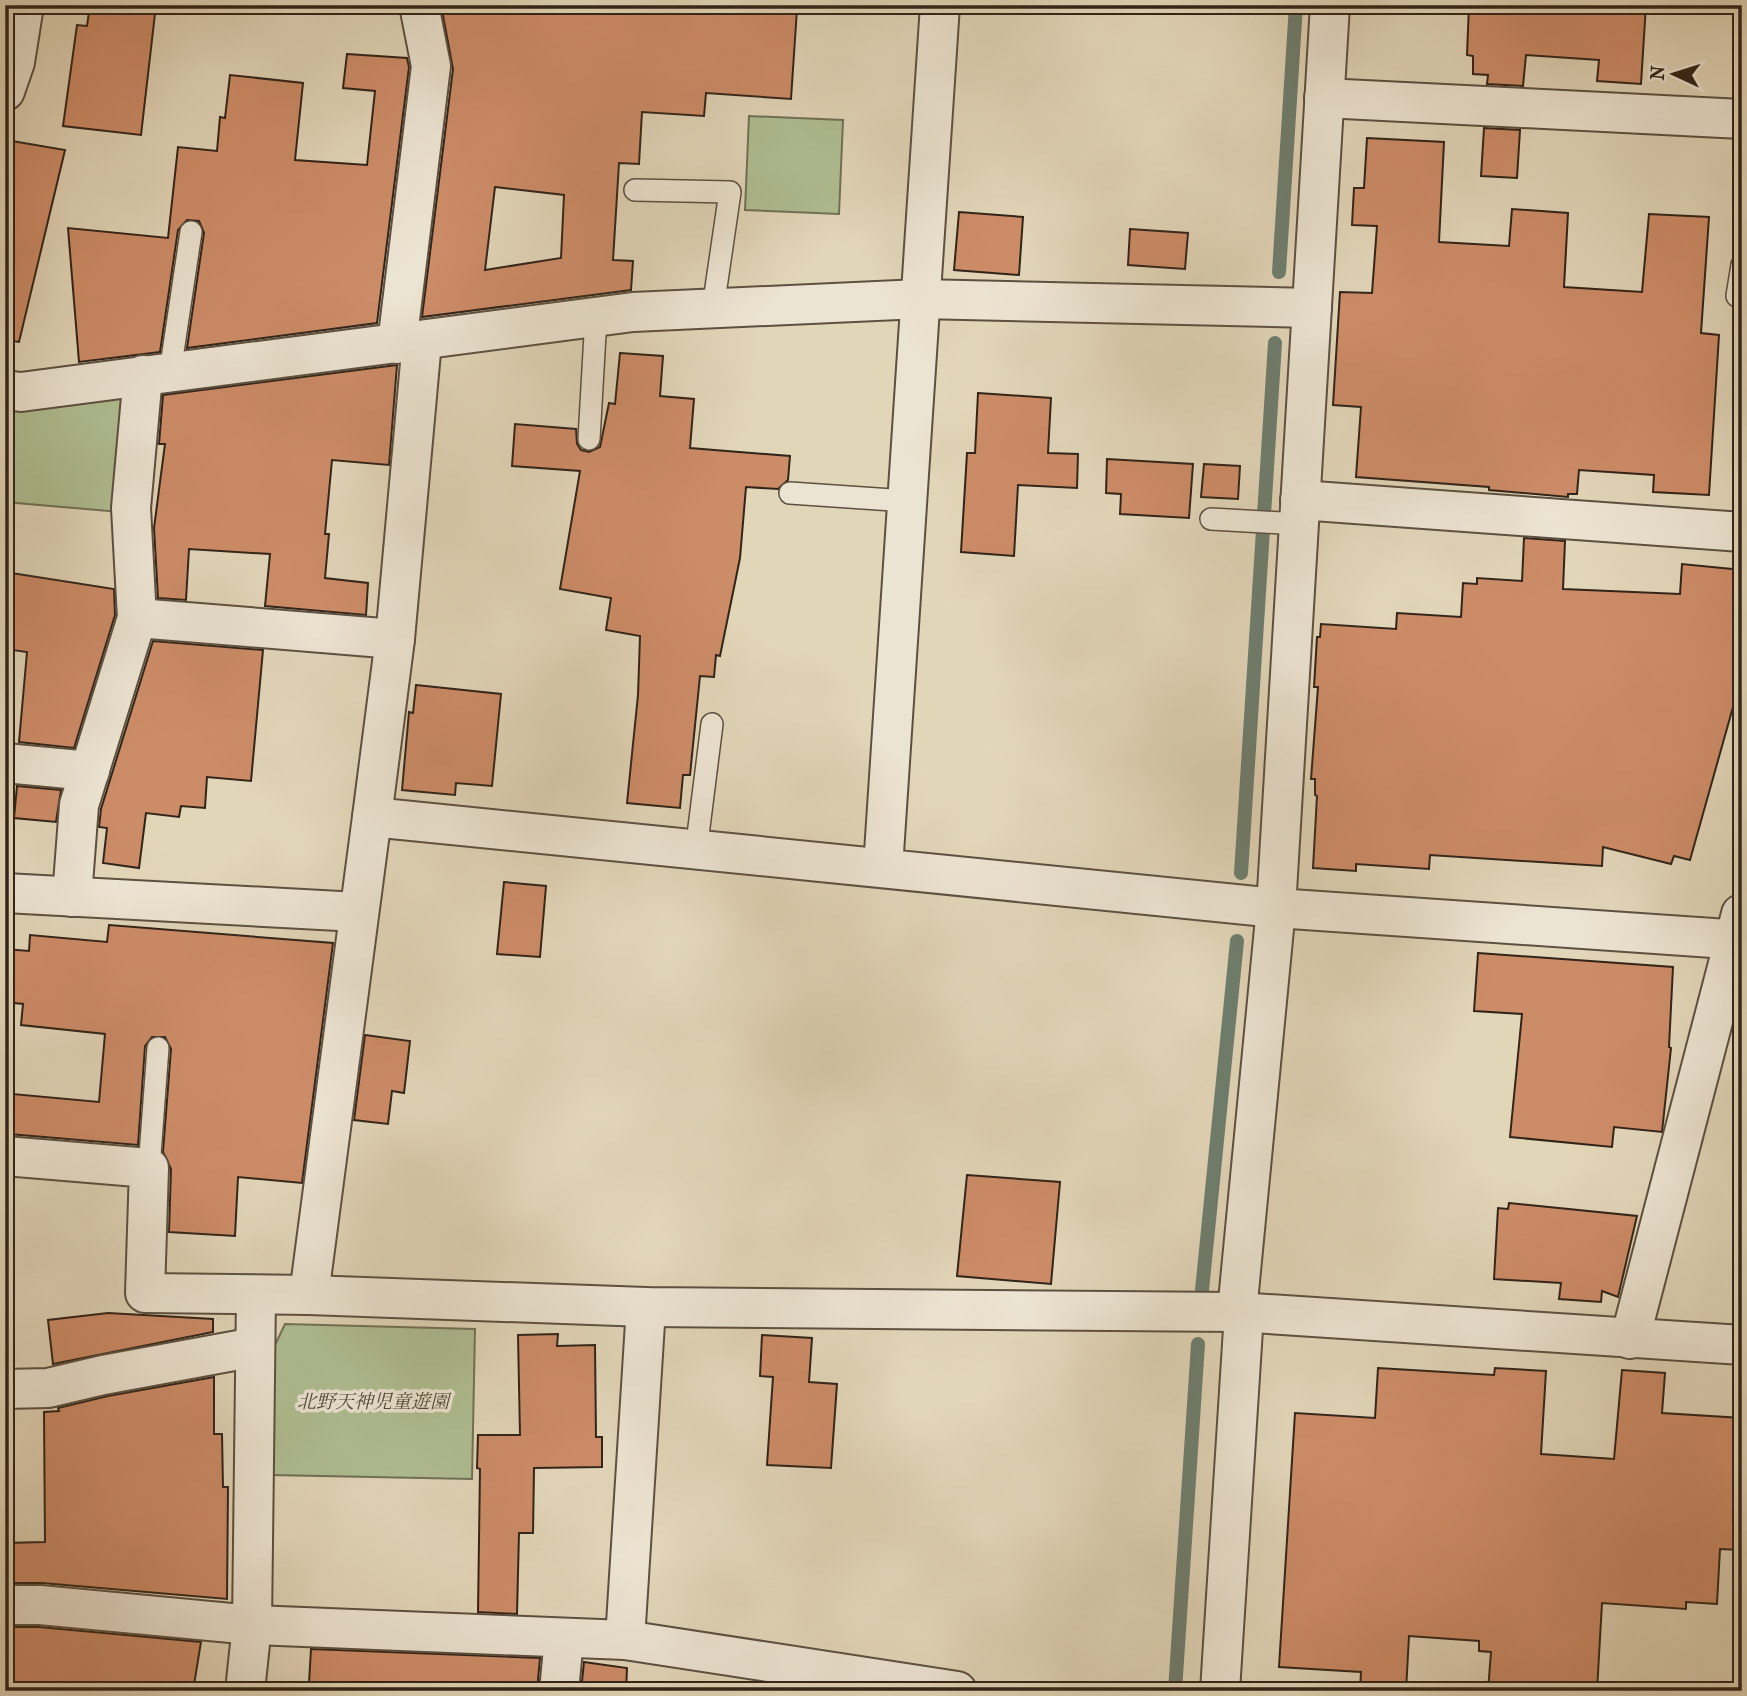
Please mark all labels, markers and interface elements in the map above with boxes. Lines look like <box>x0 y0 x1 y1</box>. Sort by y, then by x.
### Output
north arrow <box>1638 38 1708 108</box>
text: N <box>1647 64 1670 81</box>
park label: 北野天神児童遊園 <box>297 1391 452 1413</box>

